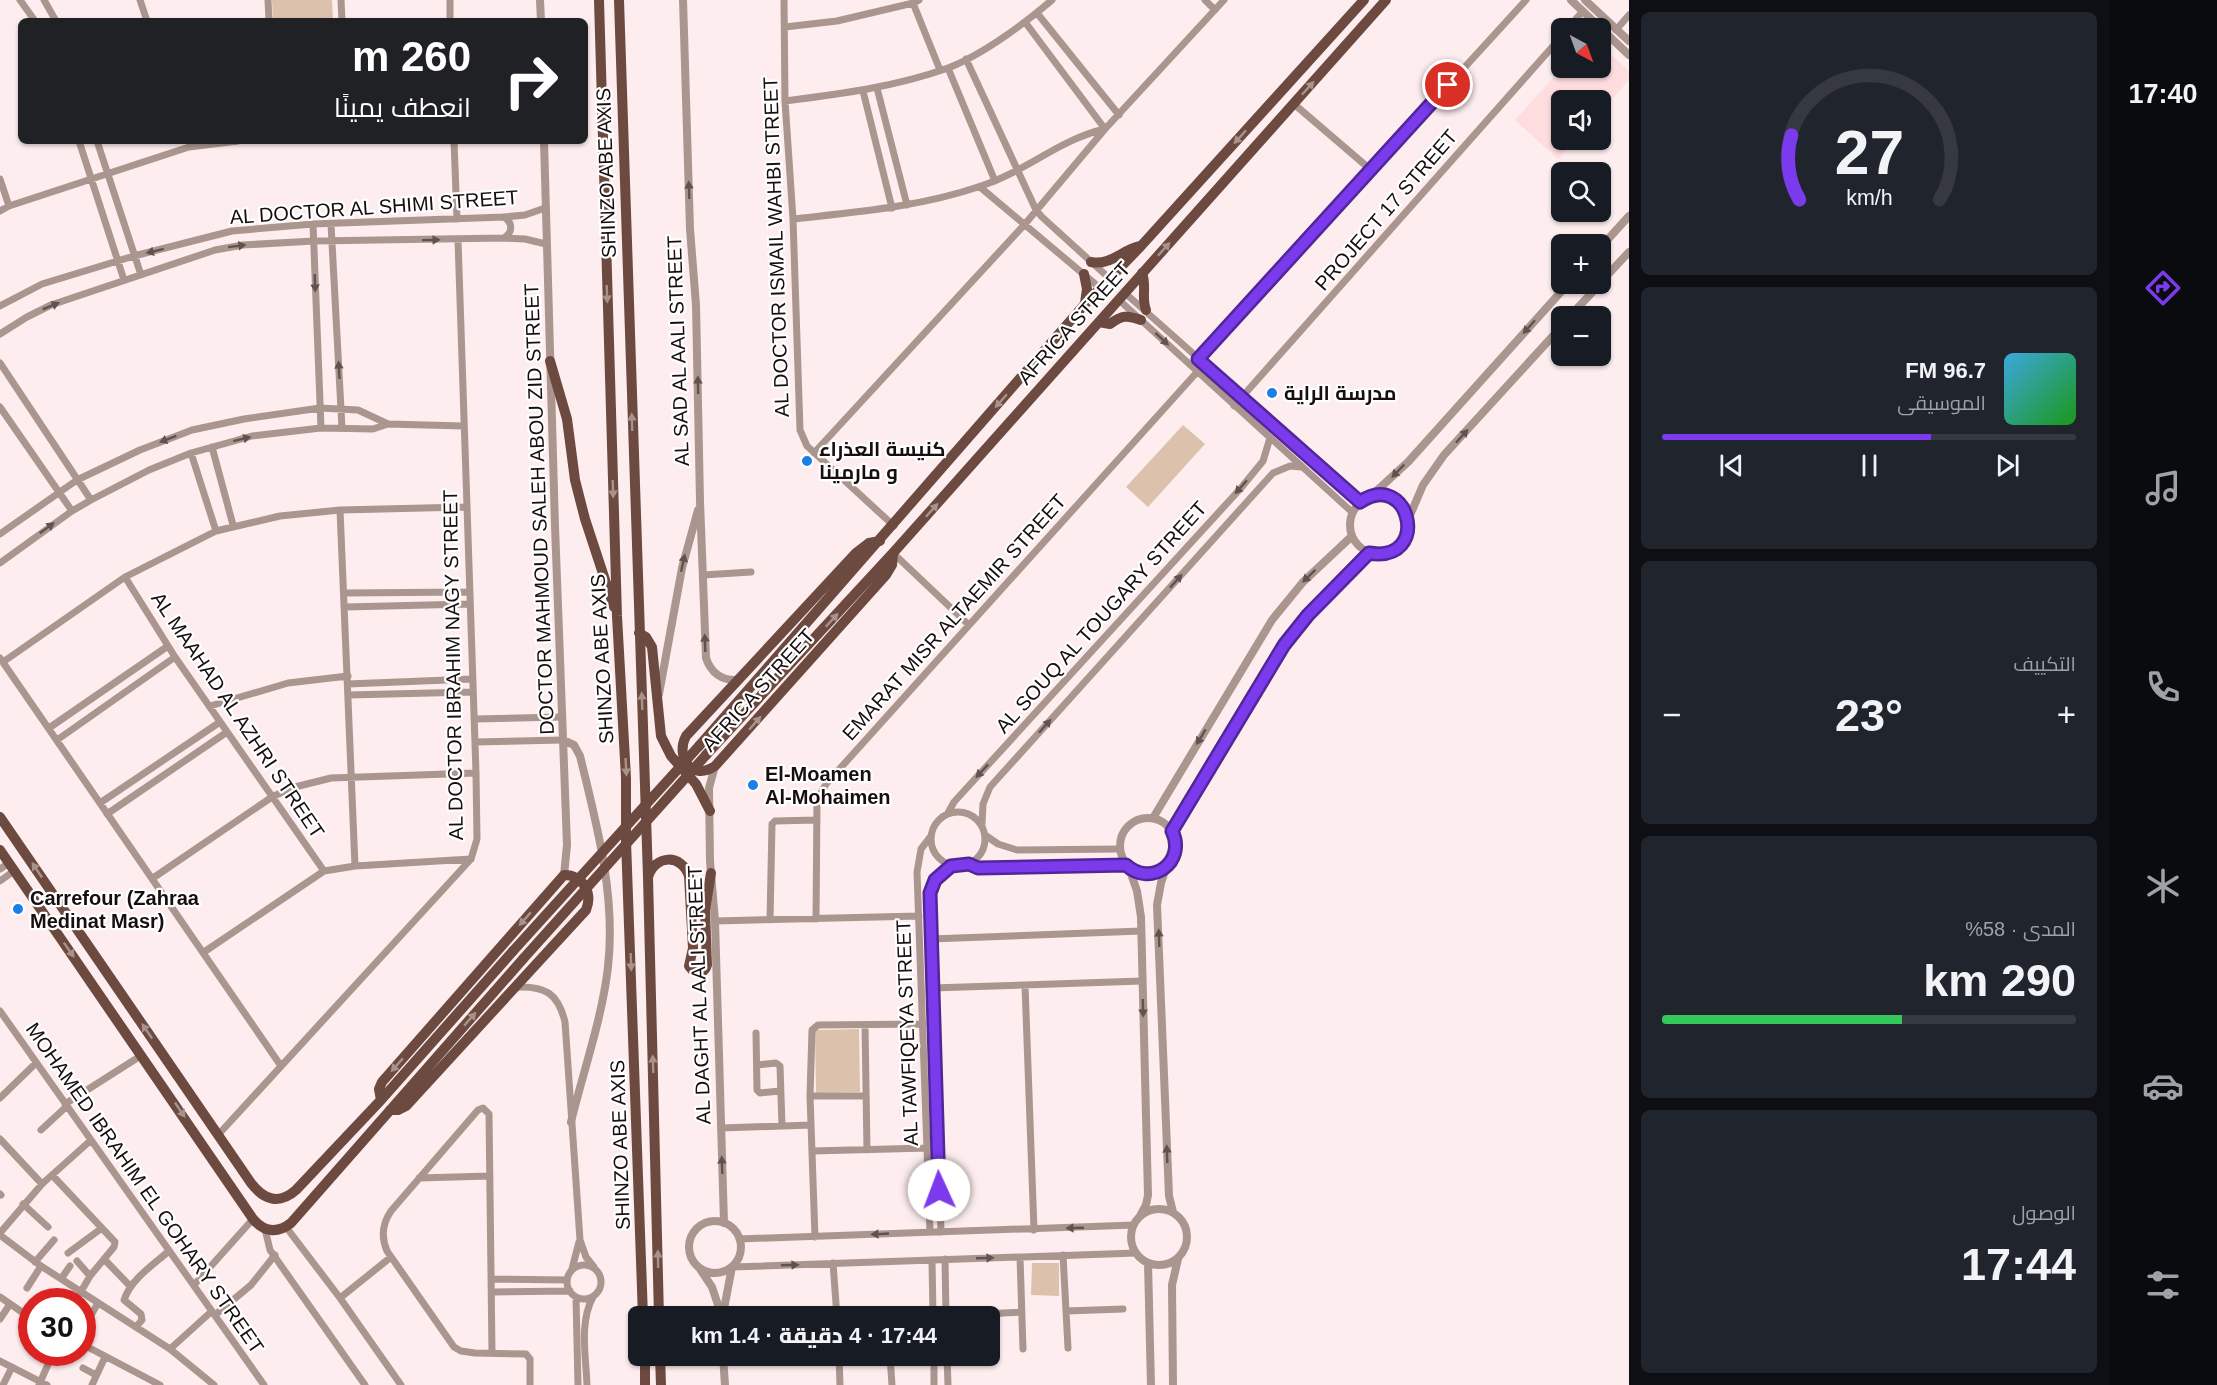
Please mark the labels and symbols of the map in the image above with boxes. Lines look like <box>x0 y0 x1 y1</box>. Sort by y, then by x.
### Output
north arrow <box>1551 18 1611 78</box>
pin <box>1422 59 1473 110</box>
street label: AL DOCTOR ISMAIL WAHBI STREET <box>759 76 793 418</box>
one-way arrow <box>1301 81 1314 96</box>
street label: SHINZO ABE AXIS <box>592 88 620 258</box>
street label: PROJECT 17 STREET <box>1310 125 1462 295</box>
one-way arrow <box>1233 129 1247 144</box>
one-way arrow <box>684 180 694 199</box>
street label: AL DOCTOR AL SHIMI STREET <box>229 186 519 228</box>
one-way arrow <box>422 235 441 245</box>
street label: AL SAD AL AALI STREET <box>663 235 693 467</box>
one-way arrow <box>227 242 246 251</box>
one-way arrow <box>1157 242 1170 257</box>
one-way arrow <box>146 246 164 256</box>
street label: AFRICA STREET <box>1013 257 1135 389</box>
one-way arrow <box>311 273 320 292</box>
street label: DOCTOR MAHMOUD SALEH ABOU ZID STREET <box>520 283 558 735</box>
one-way arrow <box>602 284 612 303</box>
one-way arrow <box>42 301 60 310</box>
one-way arrow <box>1523 319 1536 334</box>
one-way arrow <box>1155 332 1170 346</box>
one-way arrow <box>334 361 343 380</box>
one-way arrow <box>694 375 703 394</box>
place label: مدرسة الراية <box>1284 382 1397 405</box>
marker: مدرسة الراية <box>1265 386 1279 400</box>
one-way arrow <box>995 393 1008 409</box>
one-way arrow <box>627 412 636 431</box>
one-way arrow <box>1455 428 1469 443</box>
one-way arrow <box>233 433 251 443</box>
one-way arrow <box>159 435 177 445</box>
place label: كنيسة العذراء و مارمينا <box>819 438 946 484</box>
marker: كنيسة العذراء و مارمينا <box>800 454 814 468</box>
one-way arrow <box>1392 464 1406 478</box>
one-way arrow <box>609 479 618 498</box>
one-way arrow <box>1234 480 1248 495</box>
street label: AL DOCTOR IBRAHIM NAGY STREET <box>439 489 467 841</box>
street label: EMARAT MISR ALTAEMIR STREET <box>838 490 1070 744</box>
street label: AL SOUQ AL TOUGARY STREET <box>991 497 1211 737</box>
one-way arrow <box>925 502 939 517</box>
one-way arrow <box>40 523 55 535</box>
one-way arrow <box>679 553 688 572</box>
one-way arrow <box>1303 569 1317 583</box>
street label: SHINZO ABE AXIS <box>587 574 617 744</box>
one-way arrow <box>1169 574 1182 589</box>
street label: AL MAAHAD AL AZHRI STREET <box>147 588 329 842</box>
one-way arrow <box>825 613 838 628</box>
street label: AFRICA STREET <box>697 624 819 756</box>
one-way arrow <box>701 633 710 652</box>
one-way arrow <box>637 691 646 710</box>
one-way arrow <box>748 716 761 731</box>
one-way arrow <box>1038 719 1052 733</box>
one-way arrow <box>1195 729 1206 745</box>
one-way arrow <box>621 758 630 777</box>
place label: El-Moamen Al-Mohaimen <box>765 763 891 808</box>
one-way arrow <box>976 764 990 778</box>
marker: El-Moamen Al-Mohaimen <box>746 778 760 792</box>
one-way arrow <box>32 862 43 878</box>
street label: AL DAGHT AL AALI STREET <box>683 865 715 1125</box>
place label: Carrefour (Zahraa Medinat Masr) <box>30 887 200 932</box>
marker: Carrefour (Zahraa Medinat Masr) <box>11 902 25 916</box>
one-way arrow <box>519 911 532 927</box>
street label: AL TAWFIQEYA STREET <box>892 920 922 1146</box>
one-way arrow <box>1154 929 1163 948</box>
one-way arrow <box>63 941 75 957</box>
one-way arrow <box>626 953 636 972</box>
one-way arrow <box>1138 999 1148 1018</box>
one-way arrow <box>463 1011 477 1026</box>
street label: MOHAMED IBRAHIM EL GOHARY STREET <box>22 1018 268 1358</box>
one-way arrow <box>142 1023 153 1039</box>
one-way arrow <box>648 1054 658 1073</box>
one-way arrow <box>391 1057 404 1072</box>
street label: SHINZO ABE AXIS <box>606 1060 634 1230</box>
one-way arrow <box>174 1102 186 1118</box>
one-way arrow <box>1163 1144 1172 1163</box>
one-way arrow <box>718 1155 727 1174</box>
position arrow <box>907 1158 971 1222</box>
one-way arrow <box>1066 1224 1085 1233</box>
one-way arrow <box>871 1230 890 1239</box>
one-way arrow <box>653 1249 663 1268</box>
one-way arrow <box>975 1253 994 1263</box>
one-way arrow <box>780 1260 799 1269</box>
speed limit sign: 30 <box>18 1288 96 1366</box>

